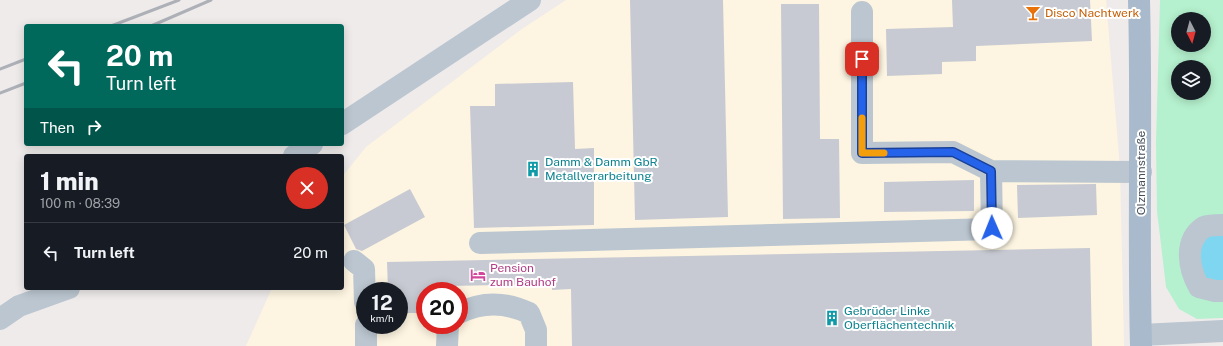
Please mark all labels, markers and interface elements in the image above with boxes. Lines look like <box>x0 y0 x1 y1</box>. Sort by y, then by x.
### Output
bar icon: Disco Nachtwerk <box>1024 4 1042 22</box>
place label: Disco Nachtwerk <box>1045 6 1140 20</box>
north arrow <box>1171 12 1211 52</box>
map controls <box>1171 12 1211 100</box>
text: 20 m <box>106 39 173 72</box>
icon: left <box>40 40 92 92</box>
pin <box>845 42 879 76</box>
icon: arrive <box>851 48 873 70</box>
button: layers <box>1171 60 1211 100</box>
text: Turn left <box>106 73 176 94</box>
icon: right <box>83 116 105 138</box>
text: Then <box>40 119 75 136</box>
street label: Olzmannstraße <box>1134 131 1148 215</box>
place label: Damm & Damm GbR Metallverarbeitung <box>545 155 658 183</box>
building icon: Damm & Damm GbR Metallverarbeitung <box>524 160 542 178</box>
text: 1 min <box>40 167 99 195</box>
button: close <box>286 167 328 209</box>
text: 100 m · 08:39 <box>40 196 120 211</box>
position arrow <box>971 207 1013 249</box>
icon: left <box>40 242 62 264</box>
text: Turn left <box>74 244 135 261</box>
text: 20 m <box>293 244 328 261</box>
place label: Pension zum Bauhof <box>490 261 556 289</box>
hotel icon: Pension zum Bauhof <box>469 266 487 284</box>
speed limit sign: 20 <box>416 282 468 334</box>
text: 12 <box>371 291 393 315</box>
place label: Gebrüder Linke Oberflächentechnik <box>844 304 955 332</box>
building icon: Gebrüder Linke Oberflächentechnik <box>823 309 841 327</box>
text: km/h <box>370 312 394 324</box>

